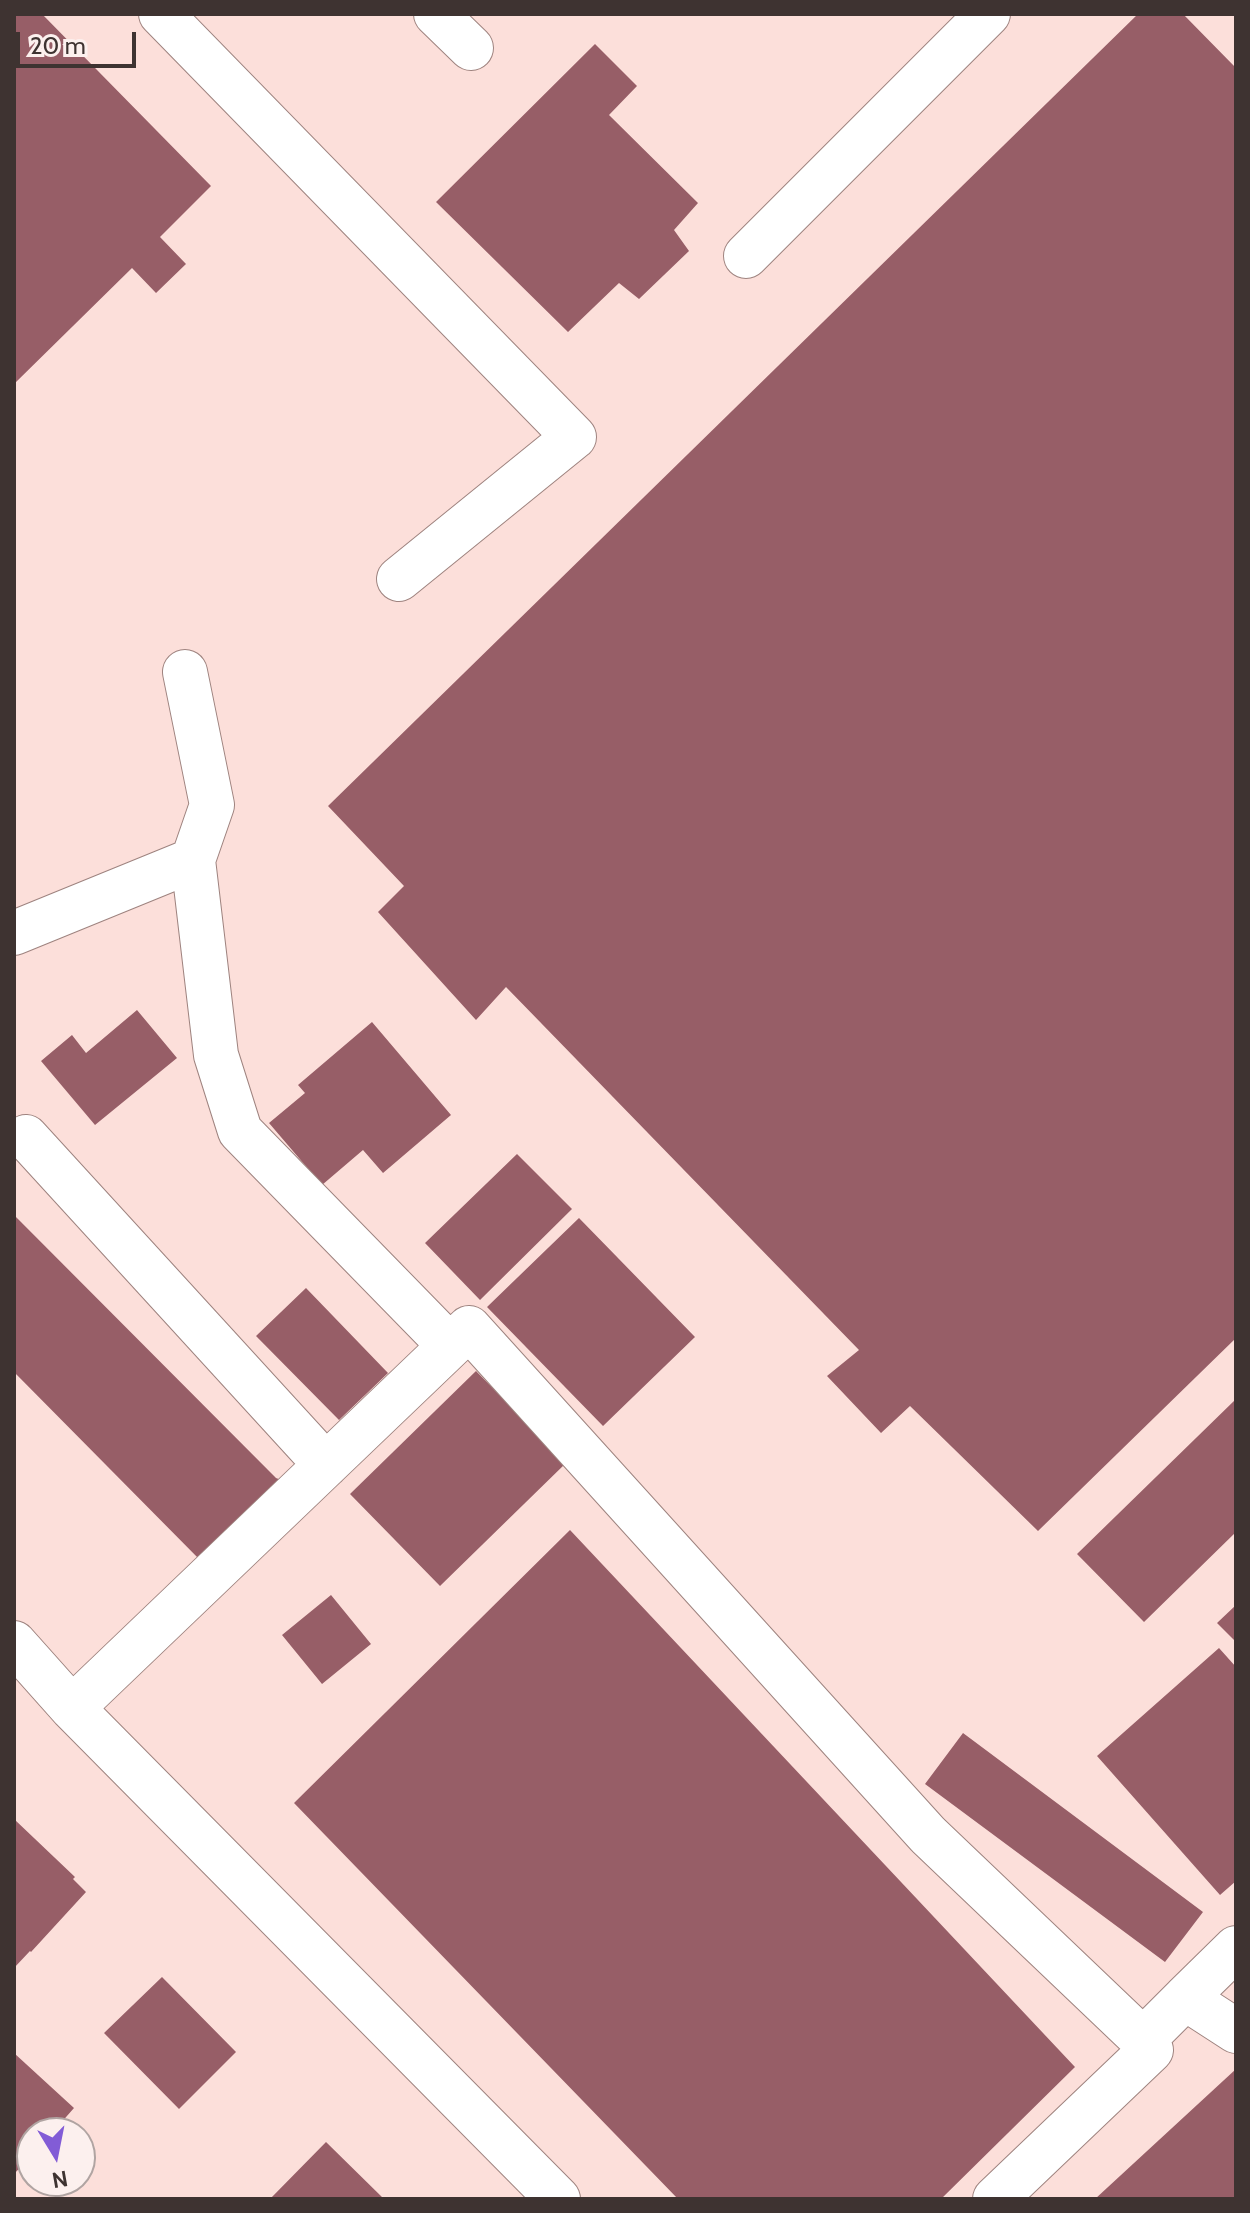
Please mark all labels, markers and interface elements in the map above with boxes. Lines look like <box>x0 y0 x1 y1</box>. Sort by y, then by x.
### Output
scale bar <box>20 16 140 66</box>
text: 20 m <box>30 31 86 60</box>
north arrow <box>16 2117 96 2197</box>
text: N <box>50 2165 70 2194</box>

